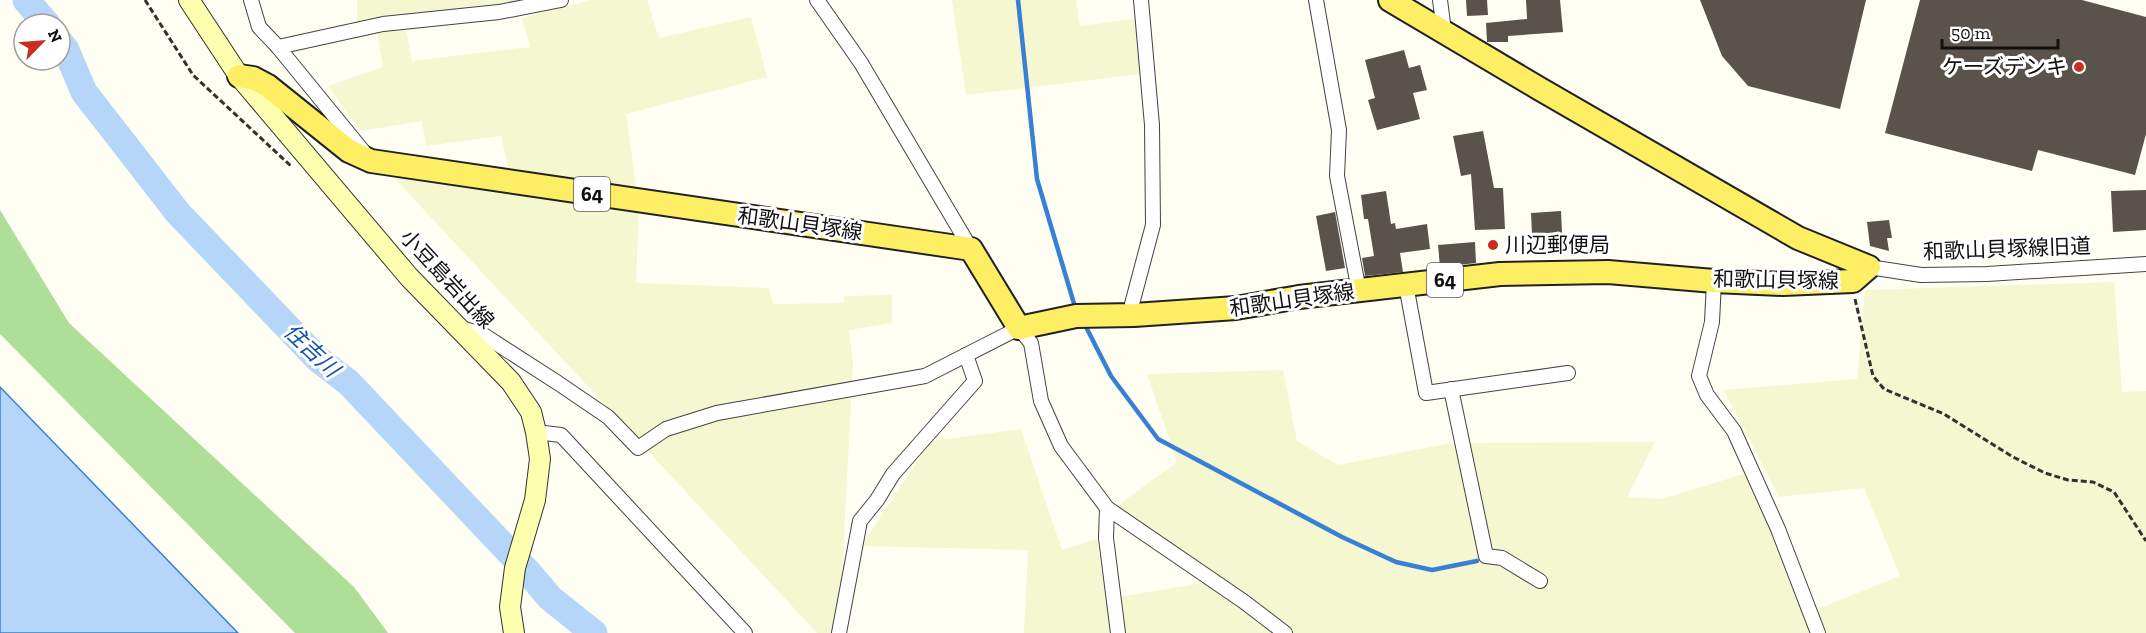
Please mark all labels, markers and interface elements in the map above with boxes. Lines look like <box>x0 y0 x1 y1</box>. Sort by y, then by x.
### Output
north arrow <box>12 12 72 72</box>
scale bar <box>1942 12 2058 50</box>
text: 50 m <box>1951 22 1991 44</box>
text: N <box>44 26 66 45</box>
place label: ケーズデンキ <box>1942 54 2067 79</box>
marker: ケーズデンキ <box>2072 60 2086 74</box>
road number: 64 <box>574 177 610 211</box>
street label: 和歌山貝塚線 <box>736 202 864 245</box>
street label: 小豆島岩出線 <box>395 224 499 333</box>
place label: 川辺郵便局 <box>1505 232 1610 257</box>
street label: 和歌山貝塚線旧道 <box>1923 233 2091 264</box>
marker: 川辺郵便局 <box>1486 238 1500 252</box>
road number: 64 <box>1427 263 1463 297</box>
street label: 和歌山貝塚線 <box>1713 266 1839 293</box>
street label: 和歌山貝塚線 <box>1228 278 1356 321</box>
water label: 住吉川 <box>278 318 346 384</box>

